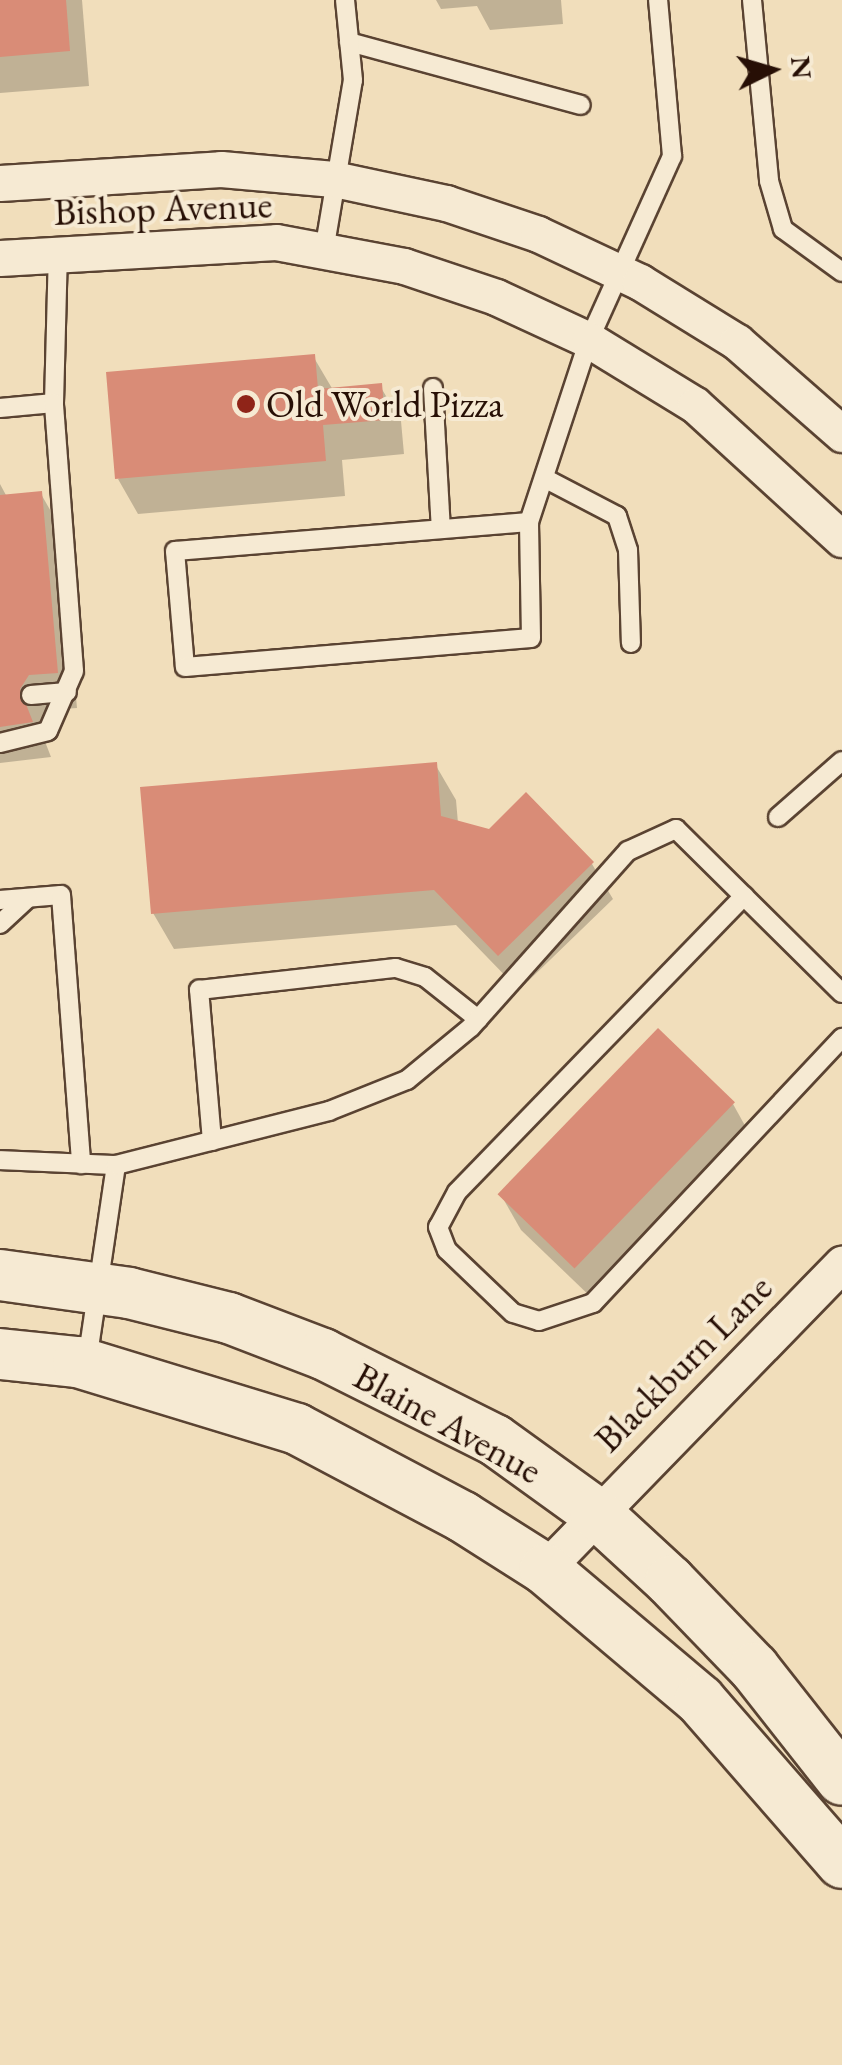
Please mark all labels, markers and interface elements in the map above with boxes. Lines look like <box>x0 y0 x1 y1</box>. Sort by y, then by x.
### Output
north arrow <box>722 20 822 120</box>
text: N <box>783 55 821 80</box>
street label: Bishop Avenue <box>53 181 273 235</box>
place label: Old World Pizza <box>266 381 503 427</box>
marker: Old World Pizza <box>235 393 257 415</box>
street label: Blackburn Lane <box>585 1265 781 1461</box>
street label: Blaine Avenue <box>346 1353 550 1493</box>

